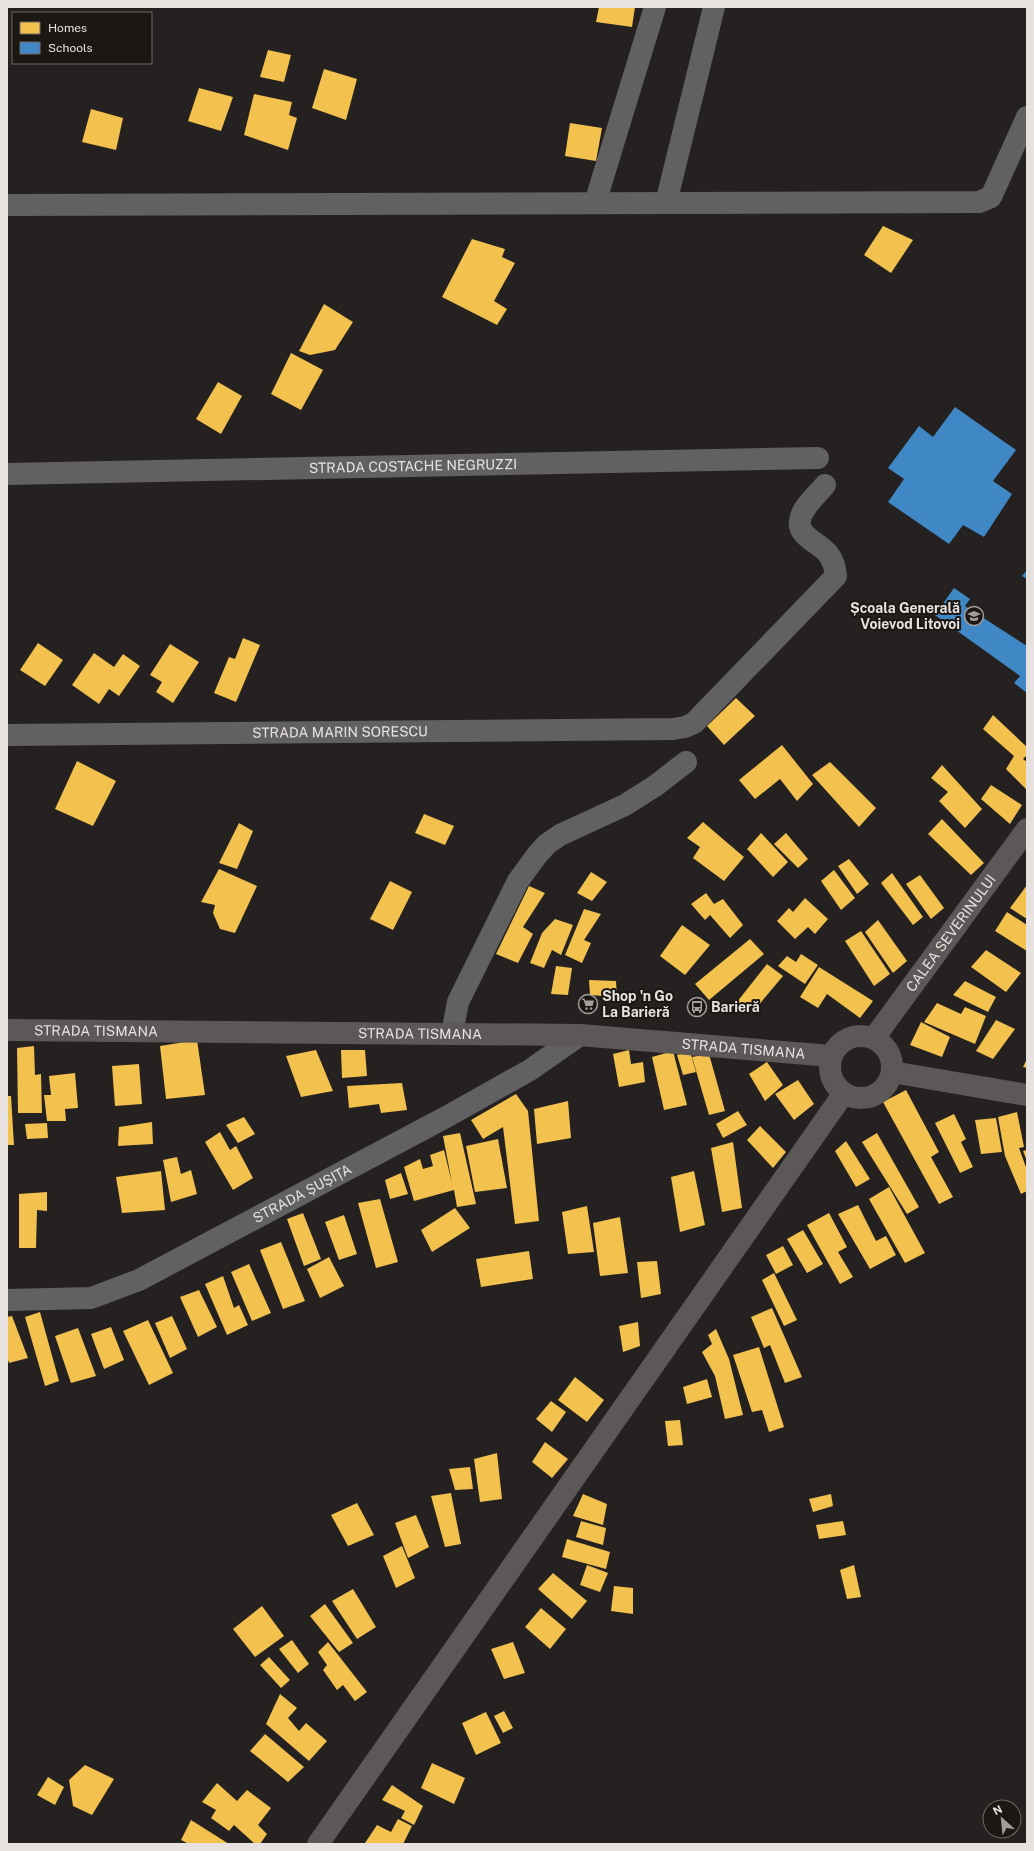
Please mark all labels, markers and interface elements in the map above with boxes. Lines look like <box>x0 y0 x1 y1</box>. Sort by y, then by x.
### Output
legend <box>12 12 152 64</box>
text: Homes <box>48 21 87 35</box>
text: Schools <box>48 41 93 55</box>
street label: STRADA COSTACHE NEGRUZZI <box>309 456 517 476</box>
place label: Școala Generală Voievod Litovoi <box>850 600 960 632</box>
school or university icon: Școala Generală Voievod Litovoi <box>963 605 985 627</box>
street label: STRADA MARIN SORESCU <box>252 723 428 741</box>
street label: CALEA SEVERINULUI <box>903 871 999 995</box>
place label: Shop 'n Go La Barieră <box>602 988 673 1020</box>
supermarket icon: Shop 'n Go La Barieră <box>577 993 599 1015</box>
bus stop icon: Barieră <box>686 996 708 1018</box>
place label: Barieră <box>711 999 760 1015</box>
street label: STRADA TISMANA <box>34 1022 158 1039</box>
street label: STRADA TISMANA <box>358 1025 482 1042</box>
street label: STRADA TISMANA <box>681 1036 806 1062</box>
street label: STRADA ȘUȘIȚA <box>250 1161 354 1226</box>
north arrow <box>982 1799 1022 1839</box>
text: N <box>991 1803 1004 1817</box>

